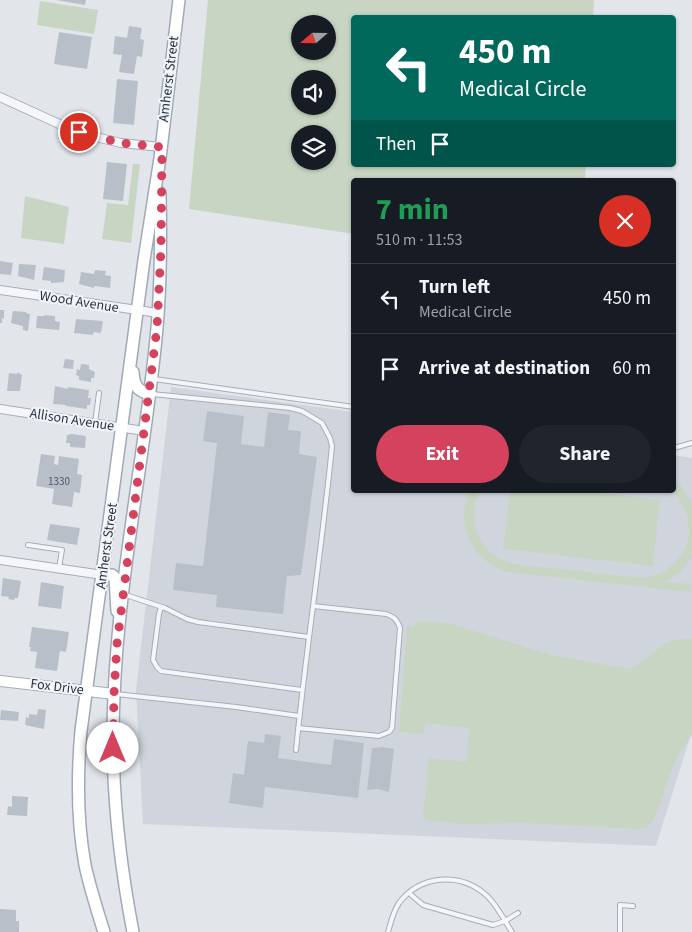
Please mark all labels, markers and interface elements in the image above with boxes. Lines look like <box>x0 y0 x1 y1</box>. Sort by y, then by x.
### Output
north arrow <box>291 15 336 60</box>
map controls <box>291 15 336 170</box>
text: 450 m <box>459 27 551 77</box>
street label: Amherst Street <box>154 34 184 123</box>
icon: left <box>376 35 441 100</box>
button: sound <box>291 70 336 115</box>
text: Medical Circle <box>459 73 586 105</box>
pin <box>58 111 100 153</box>
icon: arrive <box>65 118 93 146</box>
button: layers <box>291 125 336 170</box>
icon: arrive <box>426 130 454 158</box>
text: Then <box>376 131 416 158</box>
text: 7 min <box>376 188 449 231</box>
button: close <box>599 195 651 247</box>
text: 510 m · 11:53 <box>376 229 463 251</box>
text: Turn left <box>419 274 490 301</box>
icon: left <box>376 285 404 313</box>
text: 450 m <box>603 285 651 312</box>
street label: Wood Avenue <box>38 286 120 318</box>
text: Medical Circle <box>419 301 512 323</box>
icon: arrive <box>376 355 404 383</box>
text: Arrive at destination <box>419 355 590 382</box>
text: 60 m <box>613 355 651 382</box>
street label: Allison Avenue <box>28 403 116 437</box>
button: Exit <box>376 425 509 483</box>
button: Share <box>519 425 651 483</box>
house number: 1330 <box>48 474 70 489</box>
street label: Amherst Street <box>91 501 123 590</box>
street label: Fox Drive <box>29 674 85 700</box>
position arrow <box>86 721 138 773</box>

